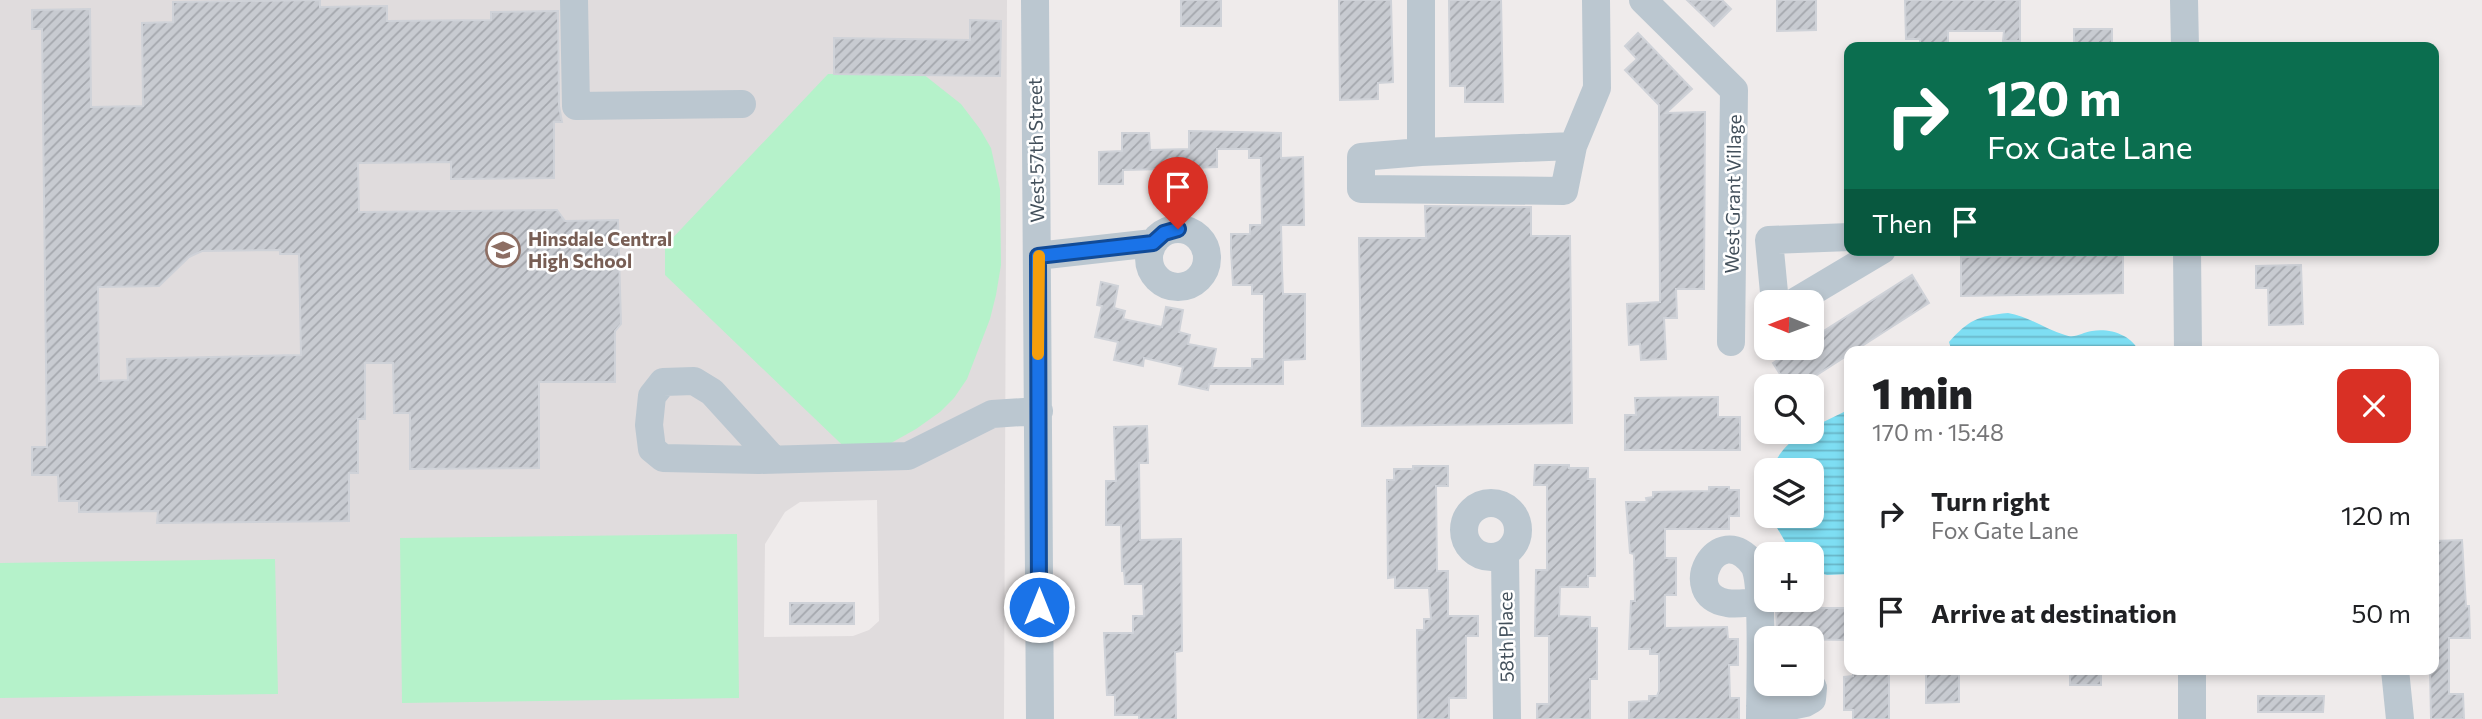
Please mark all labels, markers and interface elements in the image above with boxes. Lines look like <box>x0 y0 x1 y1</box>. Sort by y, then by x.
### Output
text: 120 m <box>1987 66 2121 126</box>
icon: right <box>1872 70 1963 161</box>
street label: West 57th Street <box>1023 77 1048 223</box>
street label: West Grant Village <box>1720 114 1745 274</box>
text: Fox Gate Lane <box>1987 126 2193 166</box>
pin <box>1148 157 1208 229</box>
icon: arrive <box>1159 168 1197 206</box>
icon: arrive <box>1946 203 1984 241</box>
text: Then <box>1872 207 1932 238</box>
place label: Hinsdale Central High School <box>528 227 672 272</box>
school or university icon: Hinsdale Central High School <box>484 231 522 269</box>
north arrow <box>1754 290 1824 360</box>
map controls <box>1754 290 1824 696</box>
text: 1 min <box>1872 366 1973 418</box>
button: close <box>2337 369 2411 443</box>
button: search <box>1754 374 1824 444</box>
text: 170 m · 15:48 <box>1872 418 2004 446</box>
button: layers <box>1754 458 1824 528</box>
text: Turn right <box>1931 485 2050 516</box>
icon: right <box>1872 495 1910 533</box>
text: 120 m <box>2341 499 2411 530</box>
text: Fox Gate Lane <box>1931 516 2079 544</box>
button: + <box>1754 542 1824 612</box>
position arrow <box>1002 570 1076 644</box>
street label: 58th Place <box>1493 591 1518 683</box>
icon: arrive <box>1872 593 1910 631</box>
text: Arrive at destination <box>1931 597 2177 628</box>
text: 50 m <box>2351 597 2411 628</box>
button: − <box>1754 626 1824 696</box>

